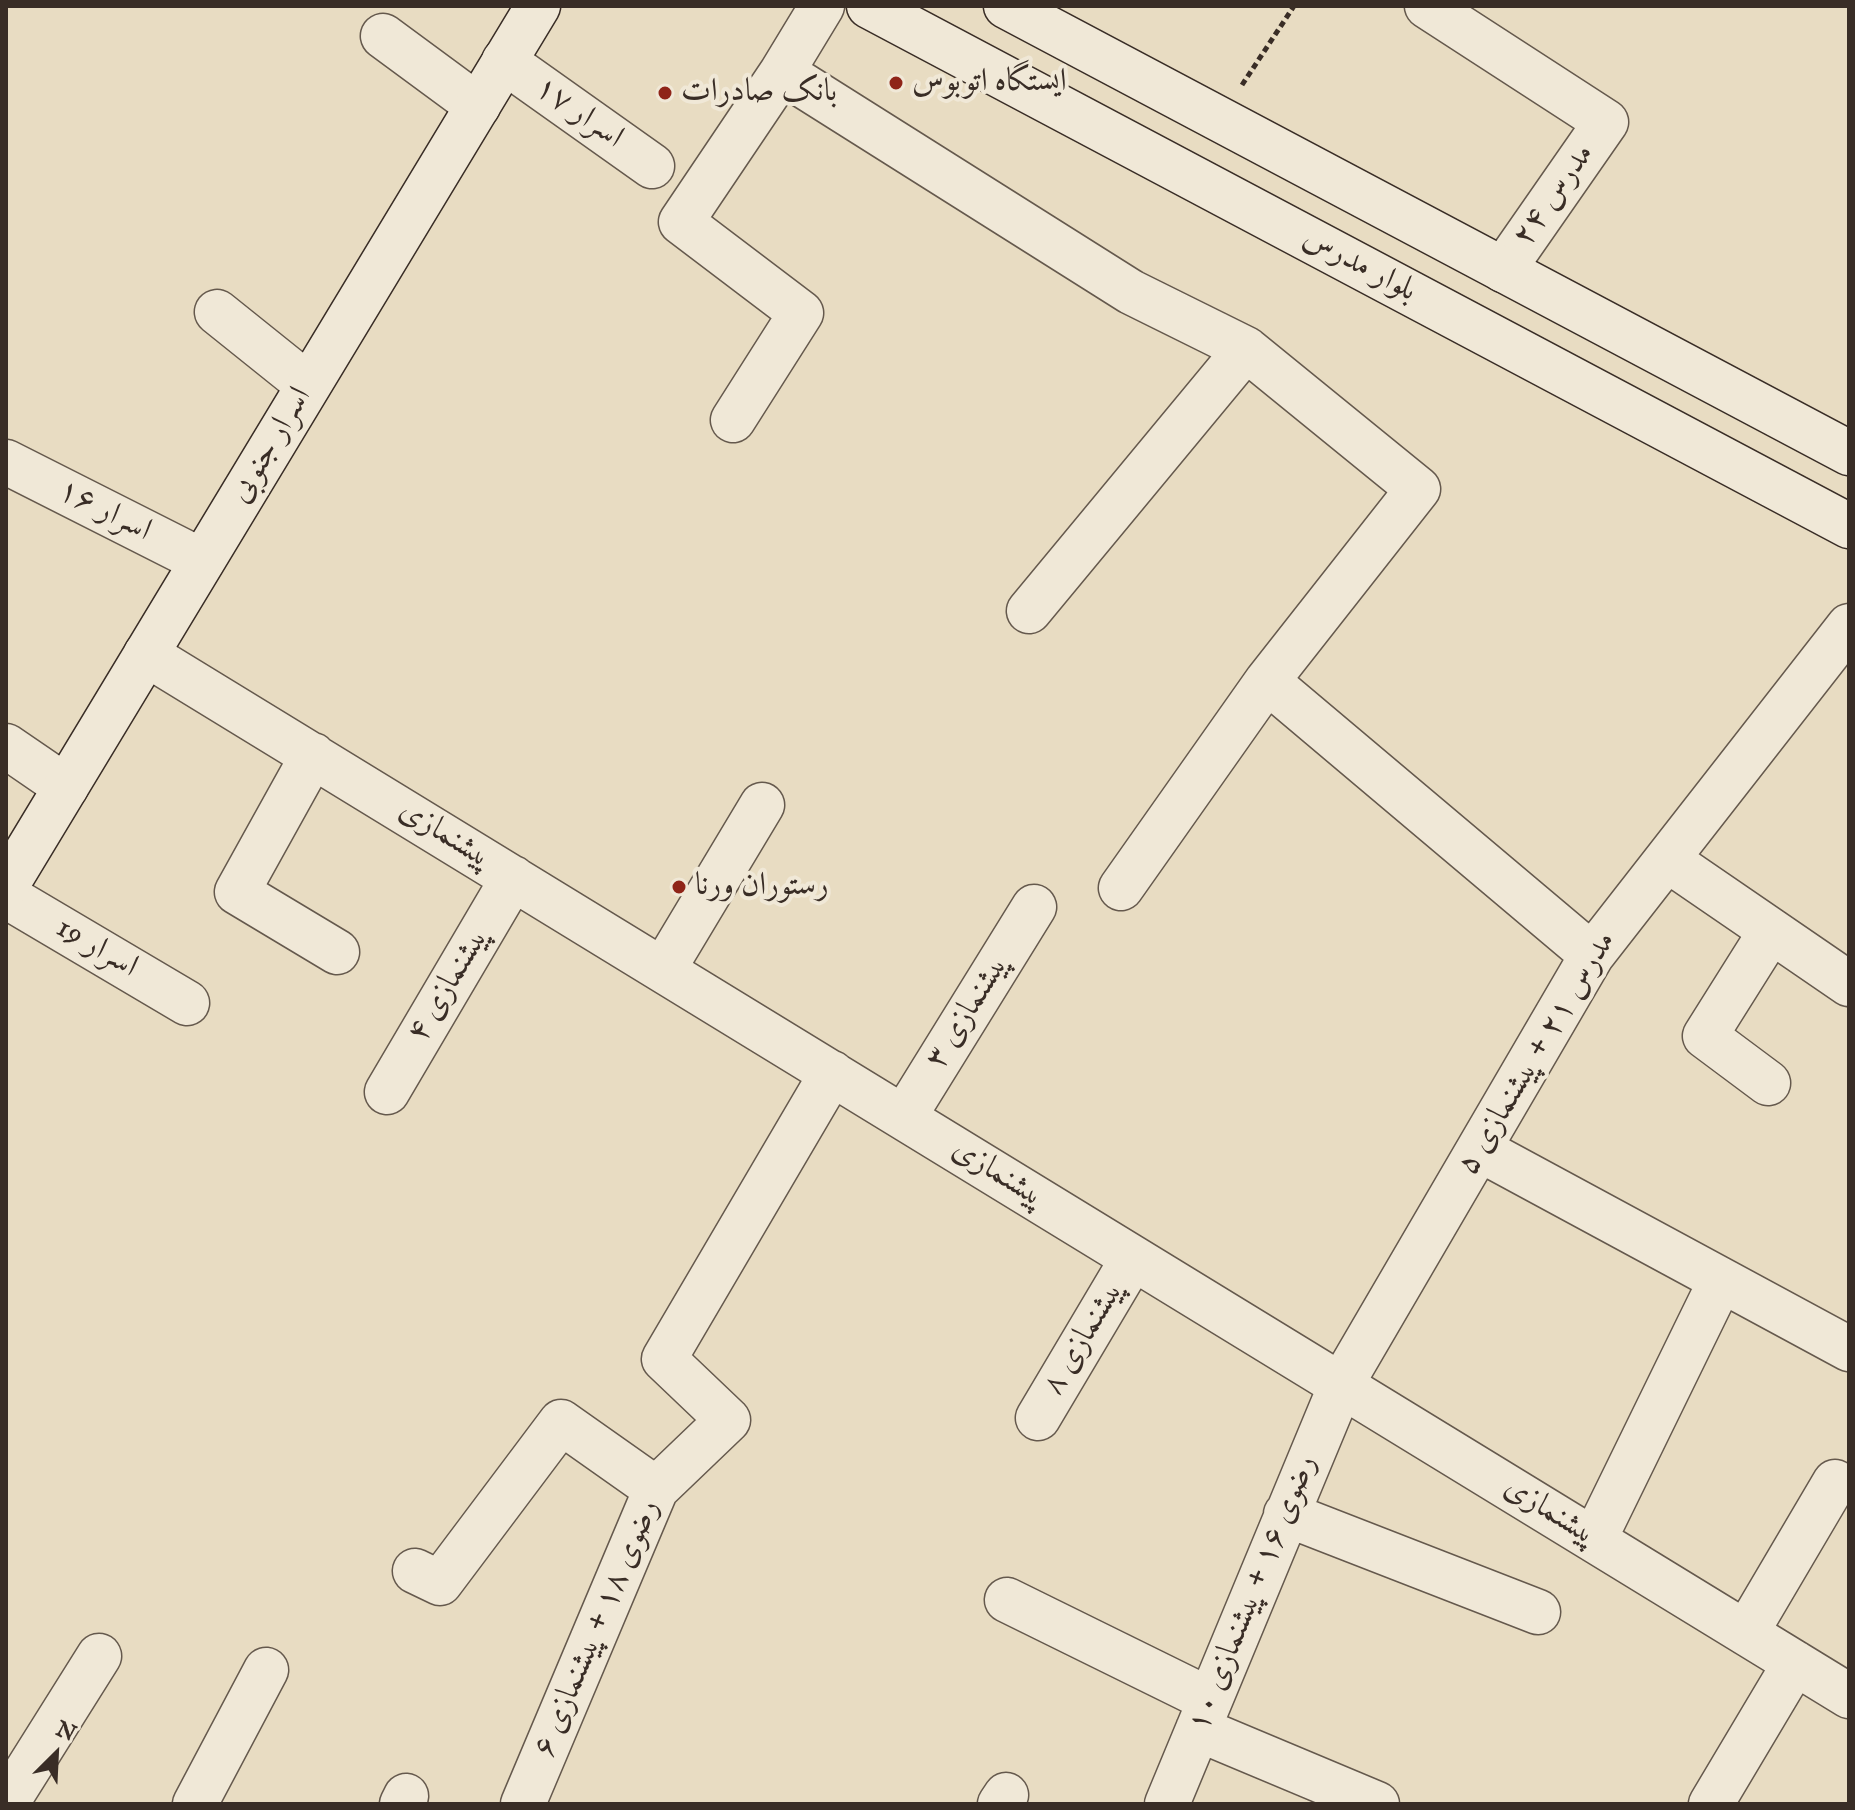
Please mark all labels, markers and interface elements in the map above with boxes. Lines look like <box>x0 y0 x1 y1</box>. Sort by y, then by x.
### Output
place label: ایستگاه اتوبوس <box>912 64 1067 102</box>
street label: اسرار ۱۷ <box>526 70 630 158</box>
place label: بانک صادرات <box>681 74 837 112</box>
marker: ایستگاه اتوبوس <box>887 74 905 92</box>
marker: بانک صادرات <box>656 84 674 102</box>
street label: مدرس ۲۴ <box>1506 137 1604 255</box>
street label: بلوار مدرس <box>1296 220 1422 312</box>
street label: اسرار جنوبی <box>223 381 321 511</box>
street label: اسرار ۱۶ <box>51 472 157 552</box>
street label: پیشنمازی <box>391 792 499 880</box>
place label: رستوران ورنا <box>695 868 829 906</box>
marker: رستوران ورنا <box>670 878 688 896</box>
street label: اسرار 19 <box>48 910 144 988</box>
street label: پیشنمازی ۴ <box>400 920 500 1050</box>
street label: مدرس ۲۱ + پیشنمازی ۵ <box>1450 925 1626 1183</box>
street label: پیشنمازی ۳ <box>919 947 1019 1077</box>
street label: پیشنمازی <box>944 1131 1052 1219</box>
street label: پیشنمازی ۸ <box>1035 1273 1135 1403</box>
street label: رضوی ۱۶ + پیشنمازی ۱۰ <box>1181 1450 1327 1738</box>
street label: پیشنمازی <box>1496 1469 1604 1557</box>
street label: رضوی ۱۸ + پیشنمازی ۶ <box>526 1495 670 1763</box>
north arrow <box>16 1714 96 1794</box>
text: N <box>51 1715 80 1749</box>

